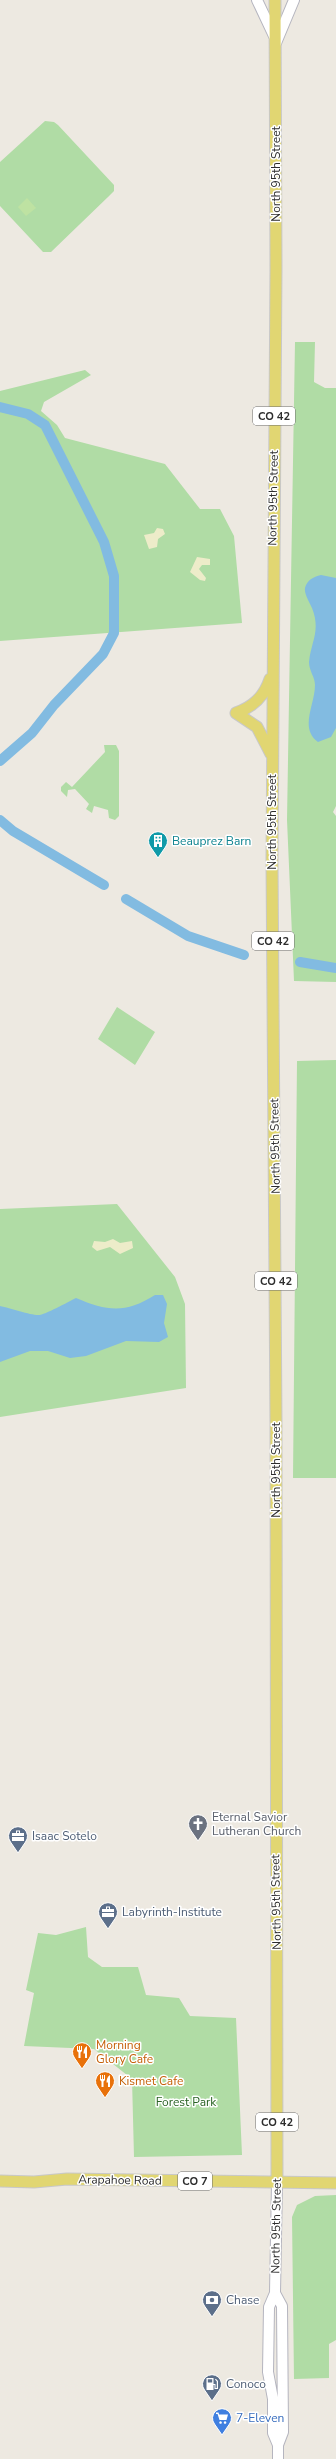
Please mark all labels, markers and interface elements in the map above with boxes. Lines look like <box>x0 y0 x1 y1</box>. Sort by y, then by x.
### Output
street label: North 95th Street <box>268 125 284 222</box>
road number: CO 42 <box>253 407 295 425</box>
street label: North 95th Street <box>264 449 282 546</box>
street label: North 95th Street <box>264 773 280 870</box>
building icon: Beauprez Barn <box>147 830 169 858</box>
place label: Beauprez Barn <box>172 833 251 849</box>
road number: CO 42 <box>252 932 294 950</box>
street label: North 95th Street <box>266 1097 284 1194</box>
road number: CO 42 <box>255 1272 297 1290</box>
street label: North 95th Street <box>268 1421 284 1518</box>
place label: Eternal Savior Lutheran Church <box>212 1809 301 1839</box>
church icon: Eternal Savior Lutheran Church <box>187 1813 209 1841</box>
office icon: Isaac Sotelo <box>7 1825 29 1853</box>
place label: Isaac Sotelo <box>32 1828 97 1844</box>
street label: North 95th Street <box>267 1853 285 1950</box>
office icon: Labyrinth-Institute <box>97 1901 119 1929</box>
place label: Labyrinth-Institute <box>122 1904 222 1920</box>
place label: Morning Glory Cafe <box>96 2037 153 2067</box>
restaurant icon: Morning Glory Cafe <box>71 2041 93 2069</box>
restaurant icon: Kismet Cafe <box>94 2070 116 2098</box>
place label: Kismet Cafe <box>119 2073 183 2089</box>
park label: Forest Park <box>156 2094 217 2110</box>
road number: CO 42 <box>256 2113 298 2131</box>
street label: Arapahoe Road <box>78 2171 162 2189</box>
road number: CO 7 <box>178 2172 212 2190</box>
street label: North 95th Street <box>267 2177 285 2274</box>
bank icon: Chase <box>201 2289 223 2317</box>
place label: Chase <box>226 2292 259 2308</box>
fuel station icon: Conoco <box>201 2373 223 2401</box>
place label: Conoco <box>226 2376 266 2392</box>
supermarket icon: 7-Eleven <box>211 2407 233 2435</box>
place label: 7-Eleven <box>236 2410 284 2426</box>

